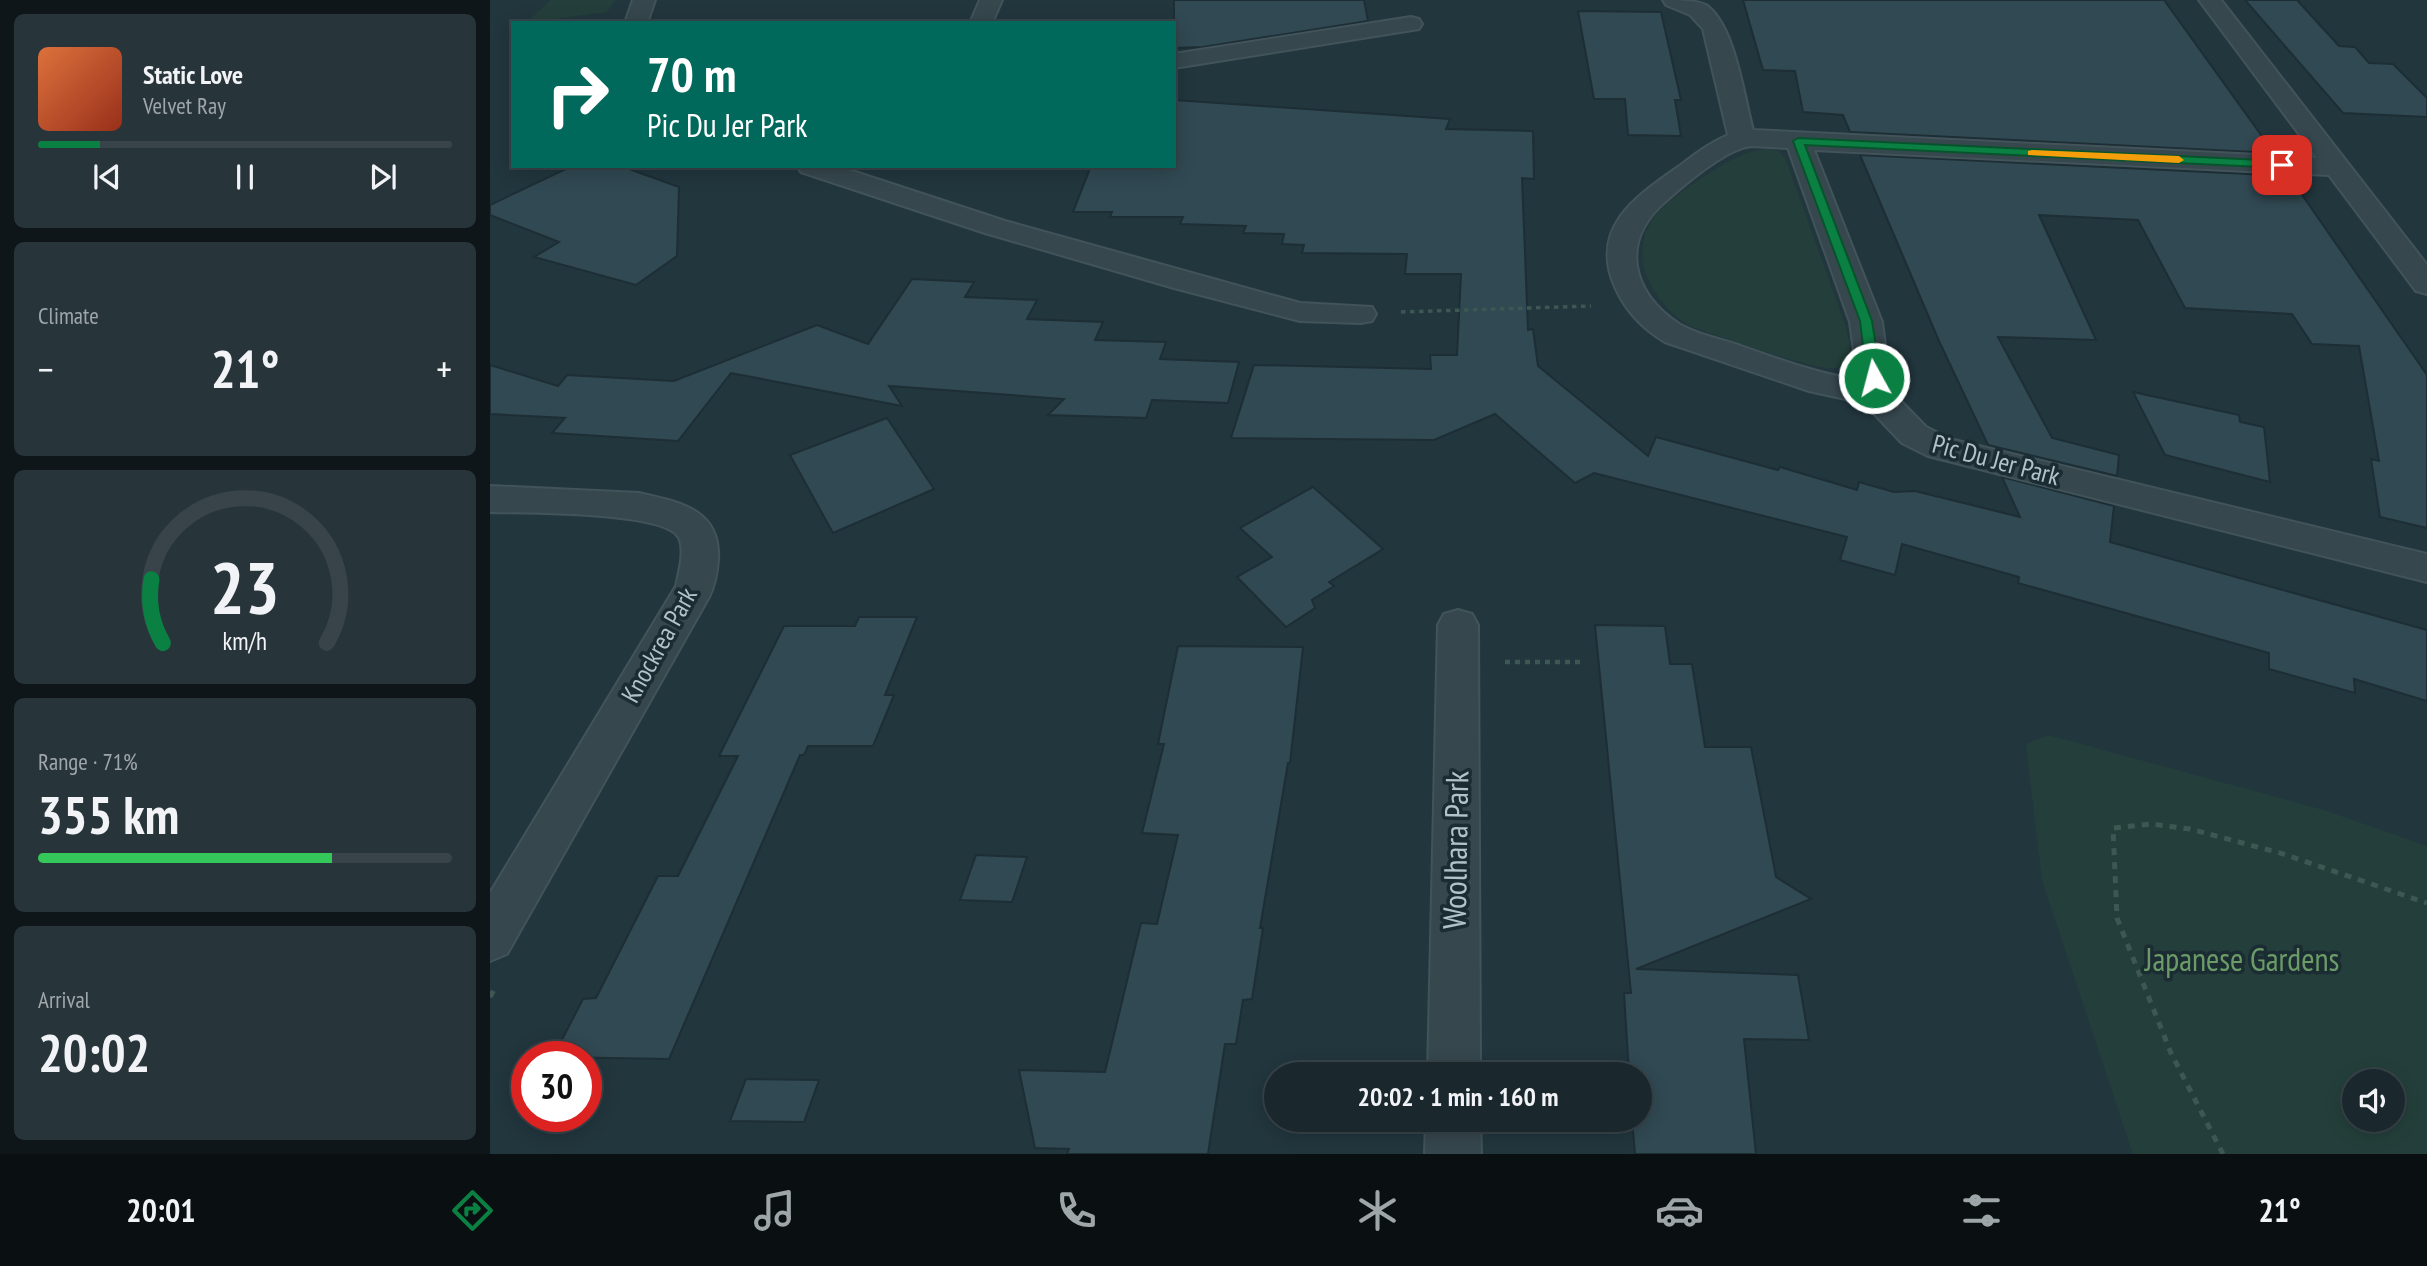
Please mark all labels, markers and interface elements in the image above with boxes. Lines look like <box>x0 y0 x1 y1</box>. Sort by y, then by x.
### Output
text: 70 m <box>647 42 736 106</box>
icon: right <box>532 49 623 140</box>
text: Static Love <box>143 58 243 91</box>
text: Velvet Ray <box>143 91 226 120</box>
text: Pic Du Jer Park <box>647 104 807 146</box>
pin <box>2252 135 2312 195</box>
icon: arrive <box>2263 146 2301 184</box>
icon: previous <box>88 158 126 196</box>
icon: pause <box>226 158 264 196</box>
icon: next <box>364 158 402 196</box>
text: Climate <box>38 301 99 330</box>
text: 21° <box>211 335 279 402</box>
position arrow <box>1837 341 1911 415</box>
text: − <box>38 344 54 393</box>
text: + <box>436 344 452 393</box>
street label: Pic Du Jer Park <box>1929 427 2063 492</box>
text: 23 <box>210 539 280 633</box>
street label: Knockrea Park <box>613 581 704 708</box>
text: km/h <box>223 625 267 657</box>
text: Range · 71% <box>38 747 138 776</box>
street label: Woolhara Park <box>1433 770 1477 929</box>
text: 355 km <box>38 781 179 848</box>
park label: Japanese Gardens <box>2144 938 2339 980</box>
text: Arrival <box>38 985 90 1014</box>
text: 20:02 <box>38 1019 150 1086</box>
speed limit sign: 30 <box>511 1041 602 1132</box>
map controls <box>2342 1069 2405 1132</box>
button: sound <box>2342 1069 2405 1132</box>
text: 20:02 · 1 min · 160 m <box>1358 1080 1558 1113</box>
icon: directions <box>448 1186 497 1235</box>
icon: music <box>750 1186 799 1235</box>
icon: phone <box>1052 1186 1101 1235</box>
icon: climate <box>1353 1186 1402 1235</box>
icon: car <box>1655 1186 1704 1235</box>
icon: filters <box>1957 1186 2006 1235</box>
text: 20:01 <box>126 1189 196 1231</box>
text: 21° <box>2258 1189 2301 1231</box>

